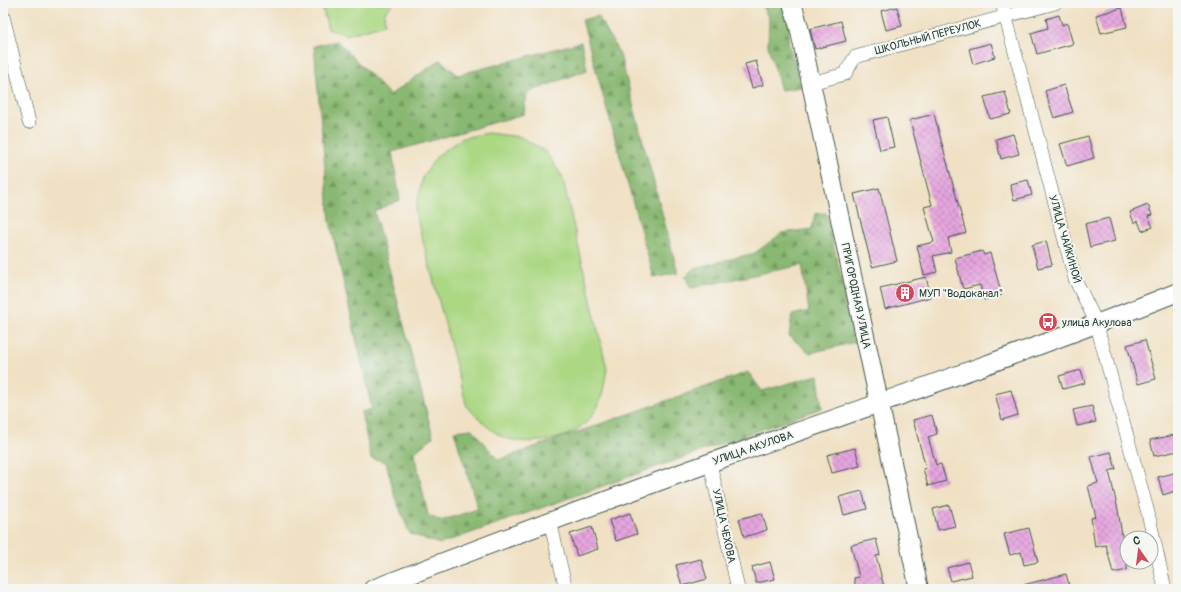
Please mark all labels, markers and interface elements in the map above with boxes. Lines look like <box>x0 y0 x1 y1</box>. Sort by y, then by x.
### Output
street label: ШКОЛЬНЫЙ ПЕРЕУЛОК <box>873 17 983 57</box>
street label: УЛИЦА ЧАЙКИНОЙ <box>1046 193 1084 285</box>
street label: ПРИГОРОДНАЯ УЛИЦА <box>838 242 874 350</box>
building icon: МУП "Водоканал" <box>894 282 916 304</box>
place label: МУП "Водоканал" <box>919 287 1003 300</box>
bus stop icon: улица Акулова <box>1037 311 1059 333</box>
place label: улица Акулова <box>1061 316 1132 329</box>
street label: УЛИЦА АКУЛОВА <box>711 428 795 468</box>
street label: УЛИЦА ЧЕХОВА <box>710 488 738 564</box>
north arrow <box>1119 530 1159 570</box>
text: С <box>1132 534 1142 548</box>

